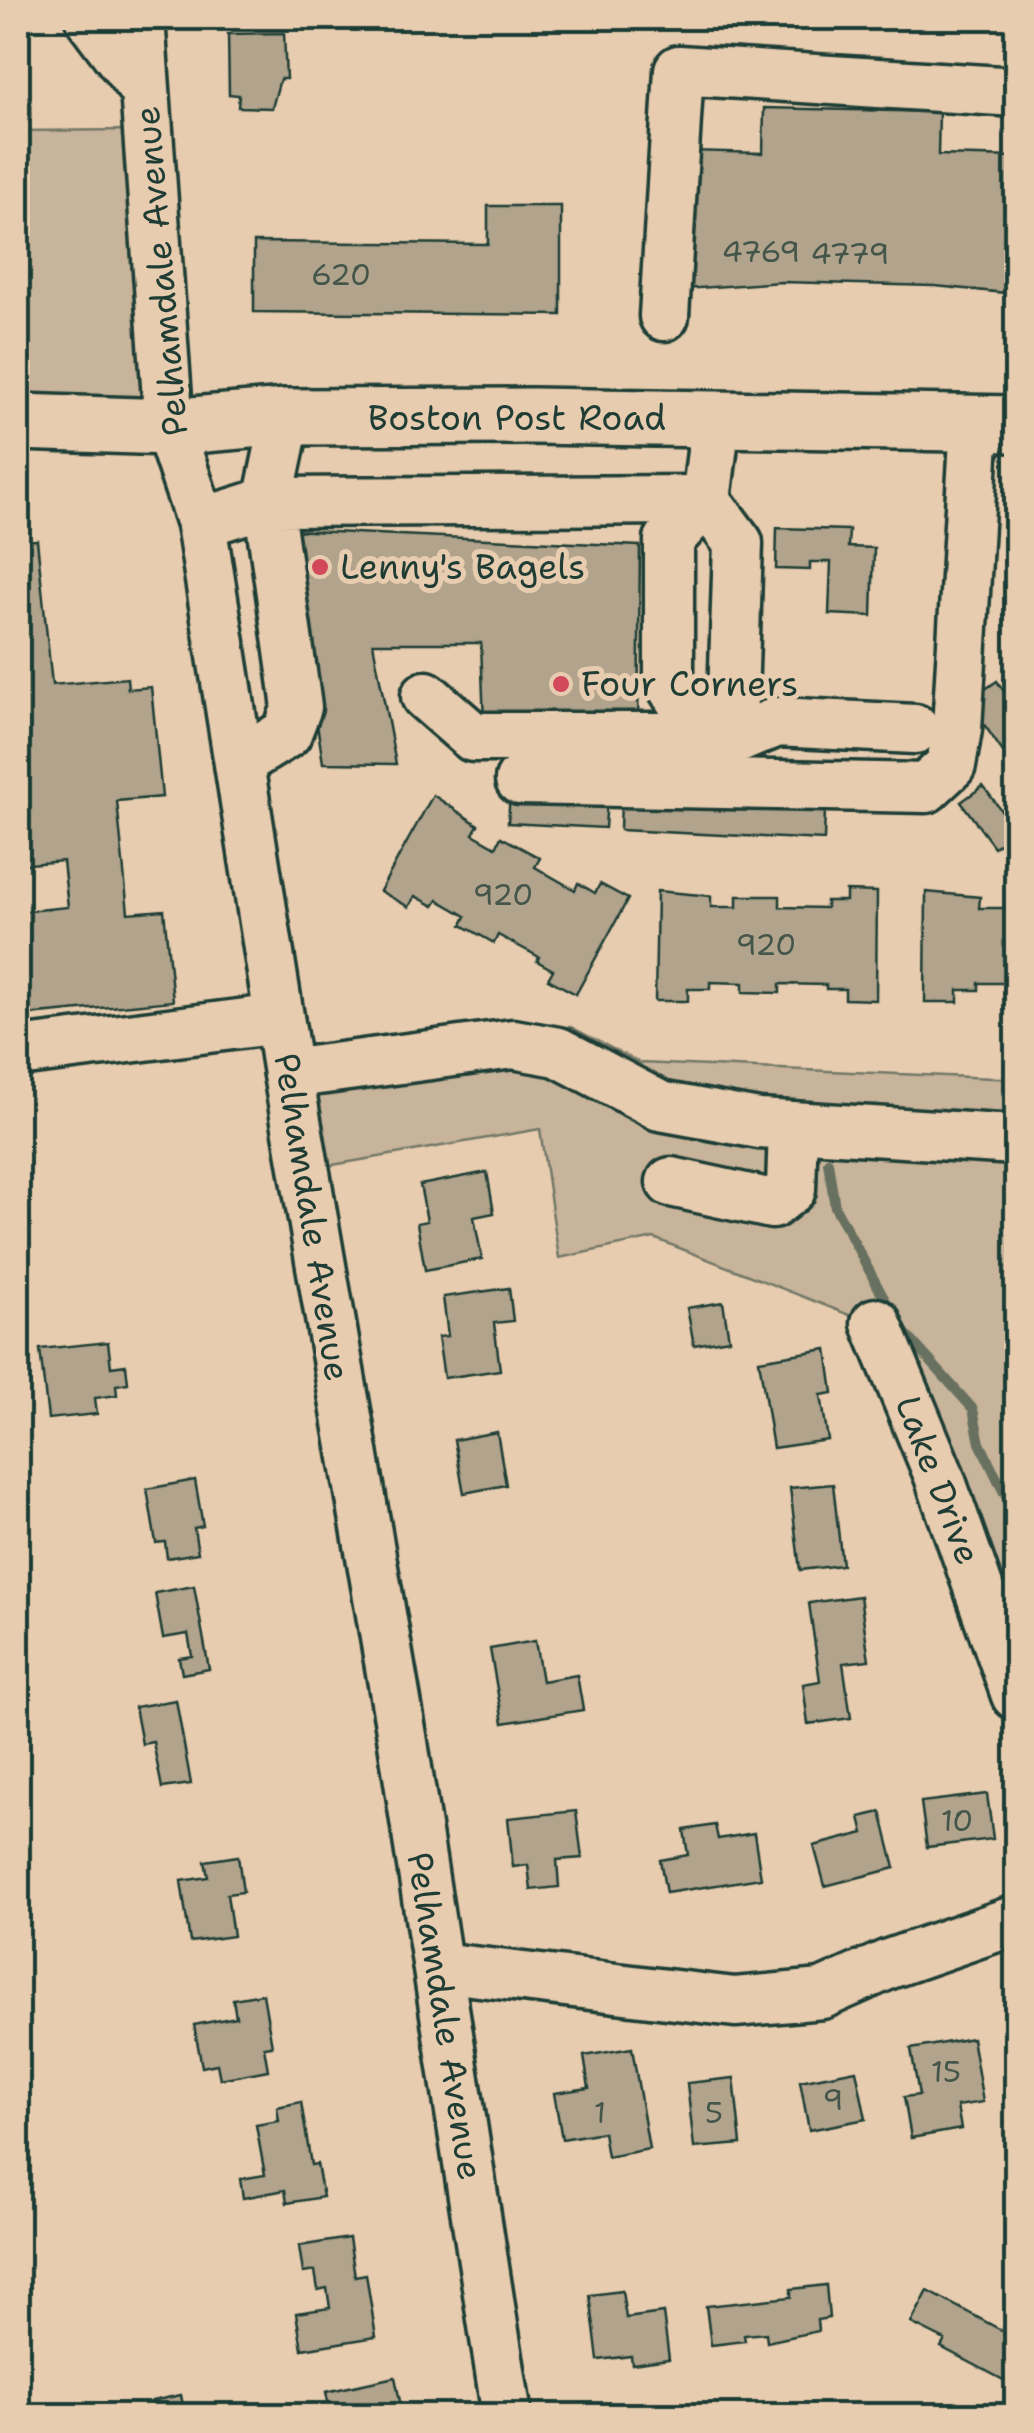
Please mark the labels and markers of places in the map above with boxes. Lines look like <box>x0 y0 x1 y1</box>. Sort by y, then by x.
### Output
place label: Lenny's Bagels <box>340 543 585 590</box>
marker: Lenny's Bagels <box>309 556 331 578</box>
place label: Four Corners <box>581 660 798 707</box>
marker: Four Corners <box>550 673 572 695</box>

